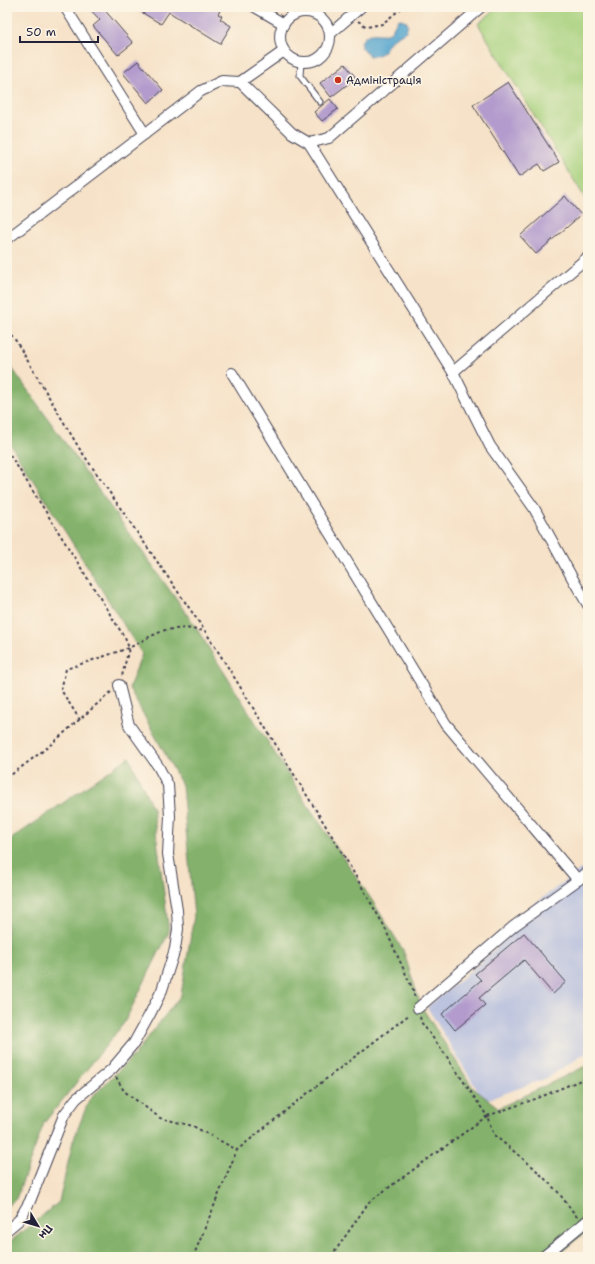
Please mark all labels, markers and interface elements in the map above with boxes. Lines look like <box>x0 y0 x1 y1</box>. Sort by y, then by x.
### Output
scale bar <box>20 18 98 44</box>
text: 50 m <box>26 24 56 40</box>
place label: Адміністрація <box>346 73 422 88</box>
marker: Адміністрація <box>333 75 343 85</box>
north arrow <box>18 1206 58 1246</box>
text: Пн <box>35 1222 56 1242</box>

